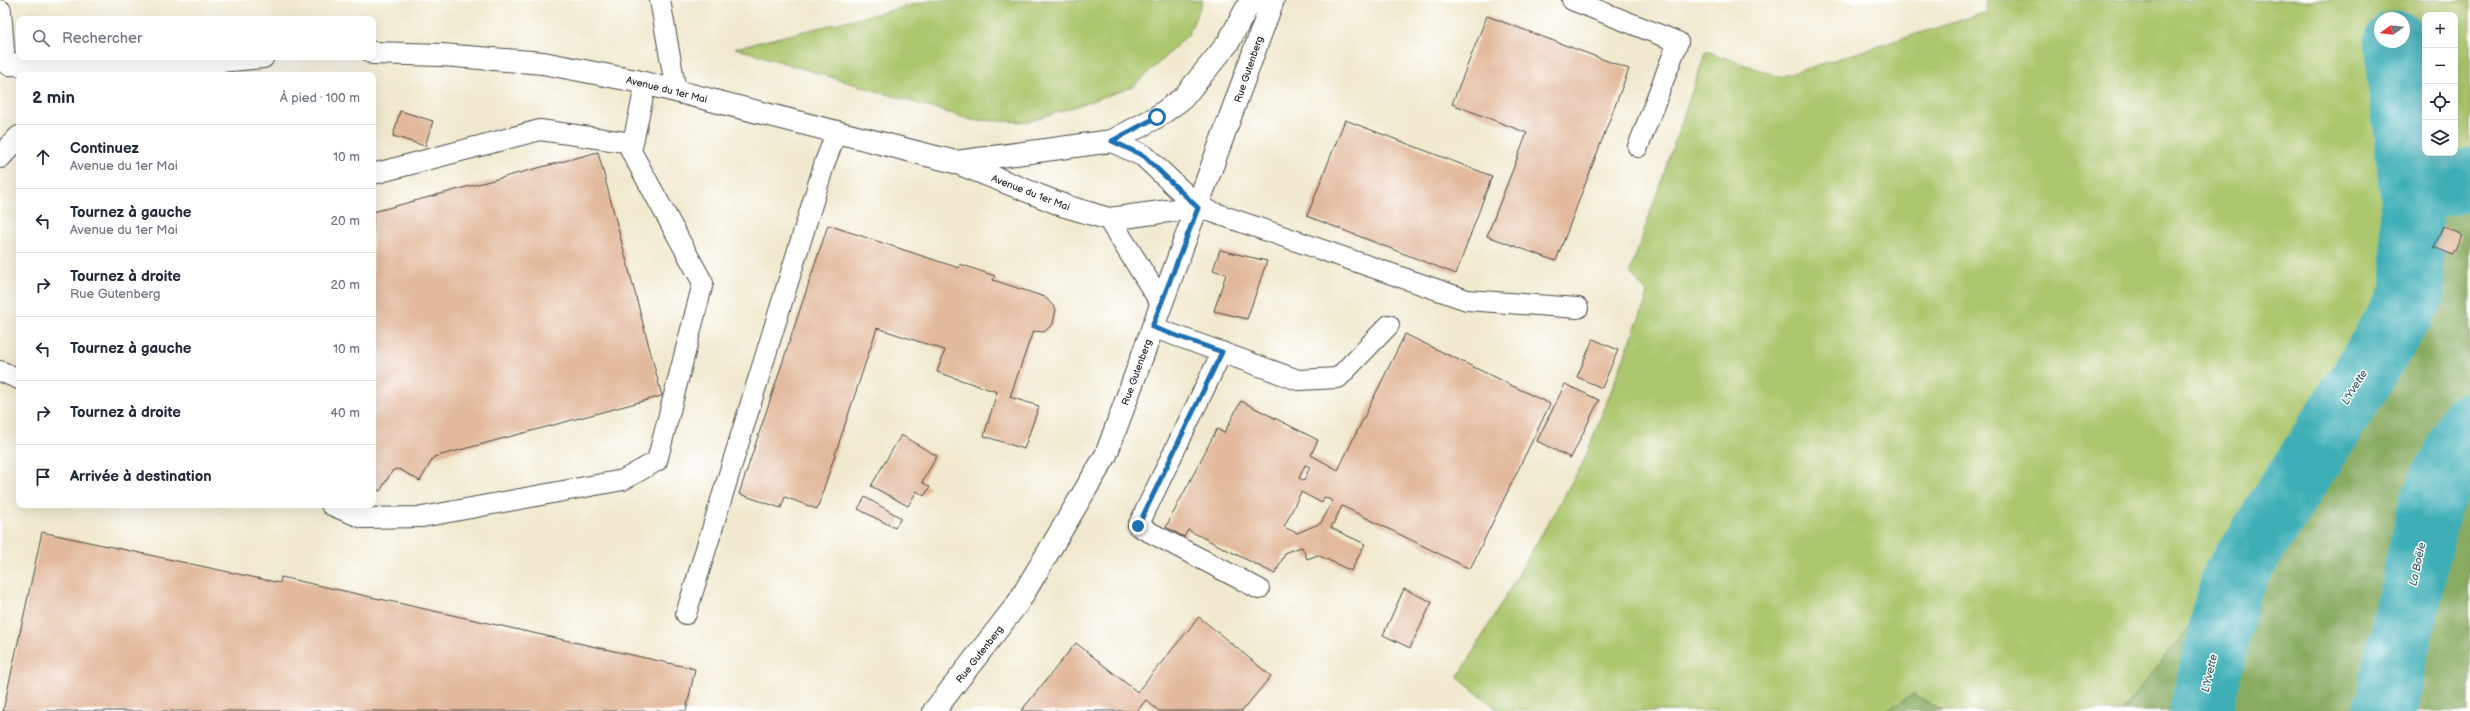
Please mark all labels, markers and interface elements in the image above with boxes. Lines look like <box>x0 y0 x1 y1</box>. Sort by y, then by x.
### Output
north arrow <box>2374 12 2410 48</box>
map controls <box>2422 12 2458 156</box>
button: + <box>2422 12 2458 48</box>
search box <box>16 16 376 60</box>
icon: search <box>30 27 52 49</box>
text: Rechercher <box>62 29 142 48</box>
street label: Rue Gutenberg <box>1232 34 1266 104</box>
button: − <box>2422 48 2458 84</box>
street label: Avenue du 1er Mai <box>625 74 708 106</box>
button: locate <box>2422 84 2458 120</box>
text: 2 min <box>32 88 75 108</box>
text: À pied · 100 m <box>280 90 360 106</box>
route start <box>1148 108 1166 126</box>
button: layers <box>2422 120 2458 156</box>
text: Continuez <box>70 139 139 158</box>
icon: ahead <box>32 146 54 168</box>
text: 10 m <box>333 149 360 165</box>
text: Avenue du 1er Mai <box>70 158 178 174</box>
street label: Avenue du 1er Mai <box>990 172 1072 213</box>
text: Tournez à gauche <box>70 203 191 222</box>
icon: left <box>32 210 54 232</box>
text: 20 m <box>330 213 360 229</box>
text: Avenue du 1er Mai <box>70 222 178 238</box>
text: Tournez à droite <box>70 267 181 286</box>
icon: right <box>32 274 54 296</box>
text: 20 m <box>330 277 360 293</box>
text: Rue Gutenberg <box>70 286 160 302</box>
street label: Rue Gutenberg <box>1119 337 1155 407</box>
icon: left <box>32 338 54 360</box>
text: Tournez à gauche <box>70 339 191 358</box>
text: 10 m <box>333 341 360 357</box>
water label: L'Yvette <box>2339 367 2370 407</box>
icon: right <box>32 402 54 424</box>
text: Tournez à droite <box>70 403 181 422</box>
text: 40 m <box>330 405 360 421</box>
icon: arrive <box>32 466 54 488</box>
text: Arrivée à destination <box>70 467 212 486</box>
route end <box>1129 517 1147 535</box>
water label: La Boële <box>2407 541 2429 587</box>
street label: Rue Gutenberg <box>954 623 1006 686</box>
water label: L'Yvette <box>2199 652 2220 693</box>

